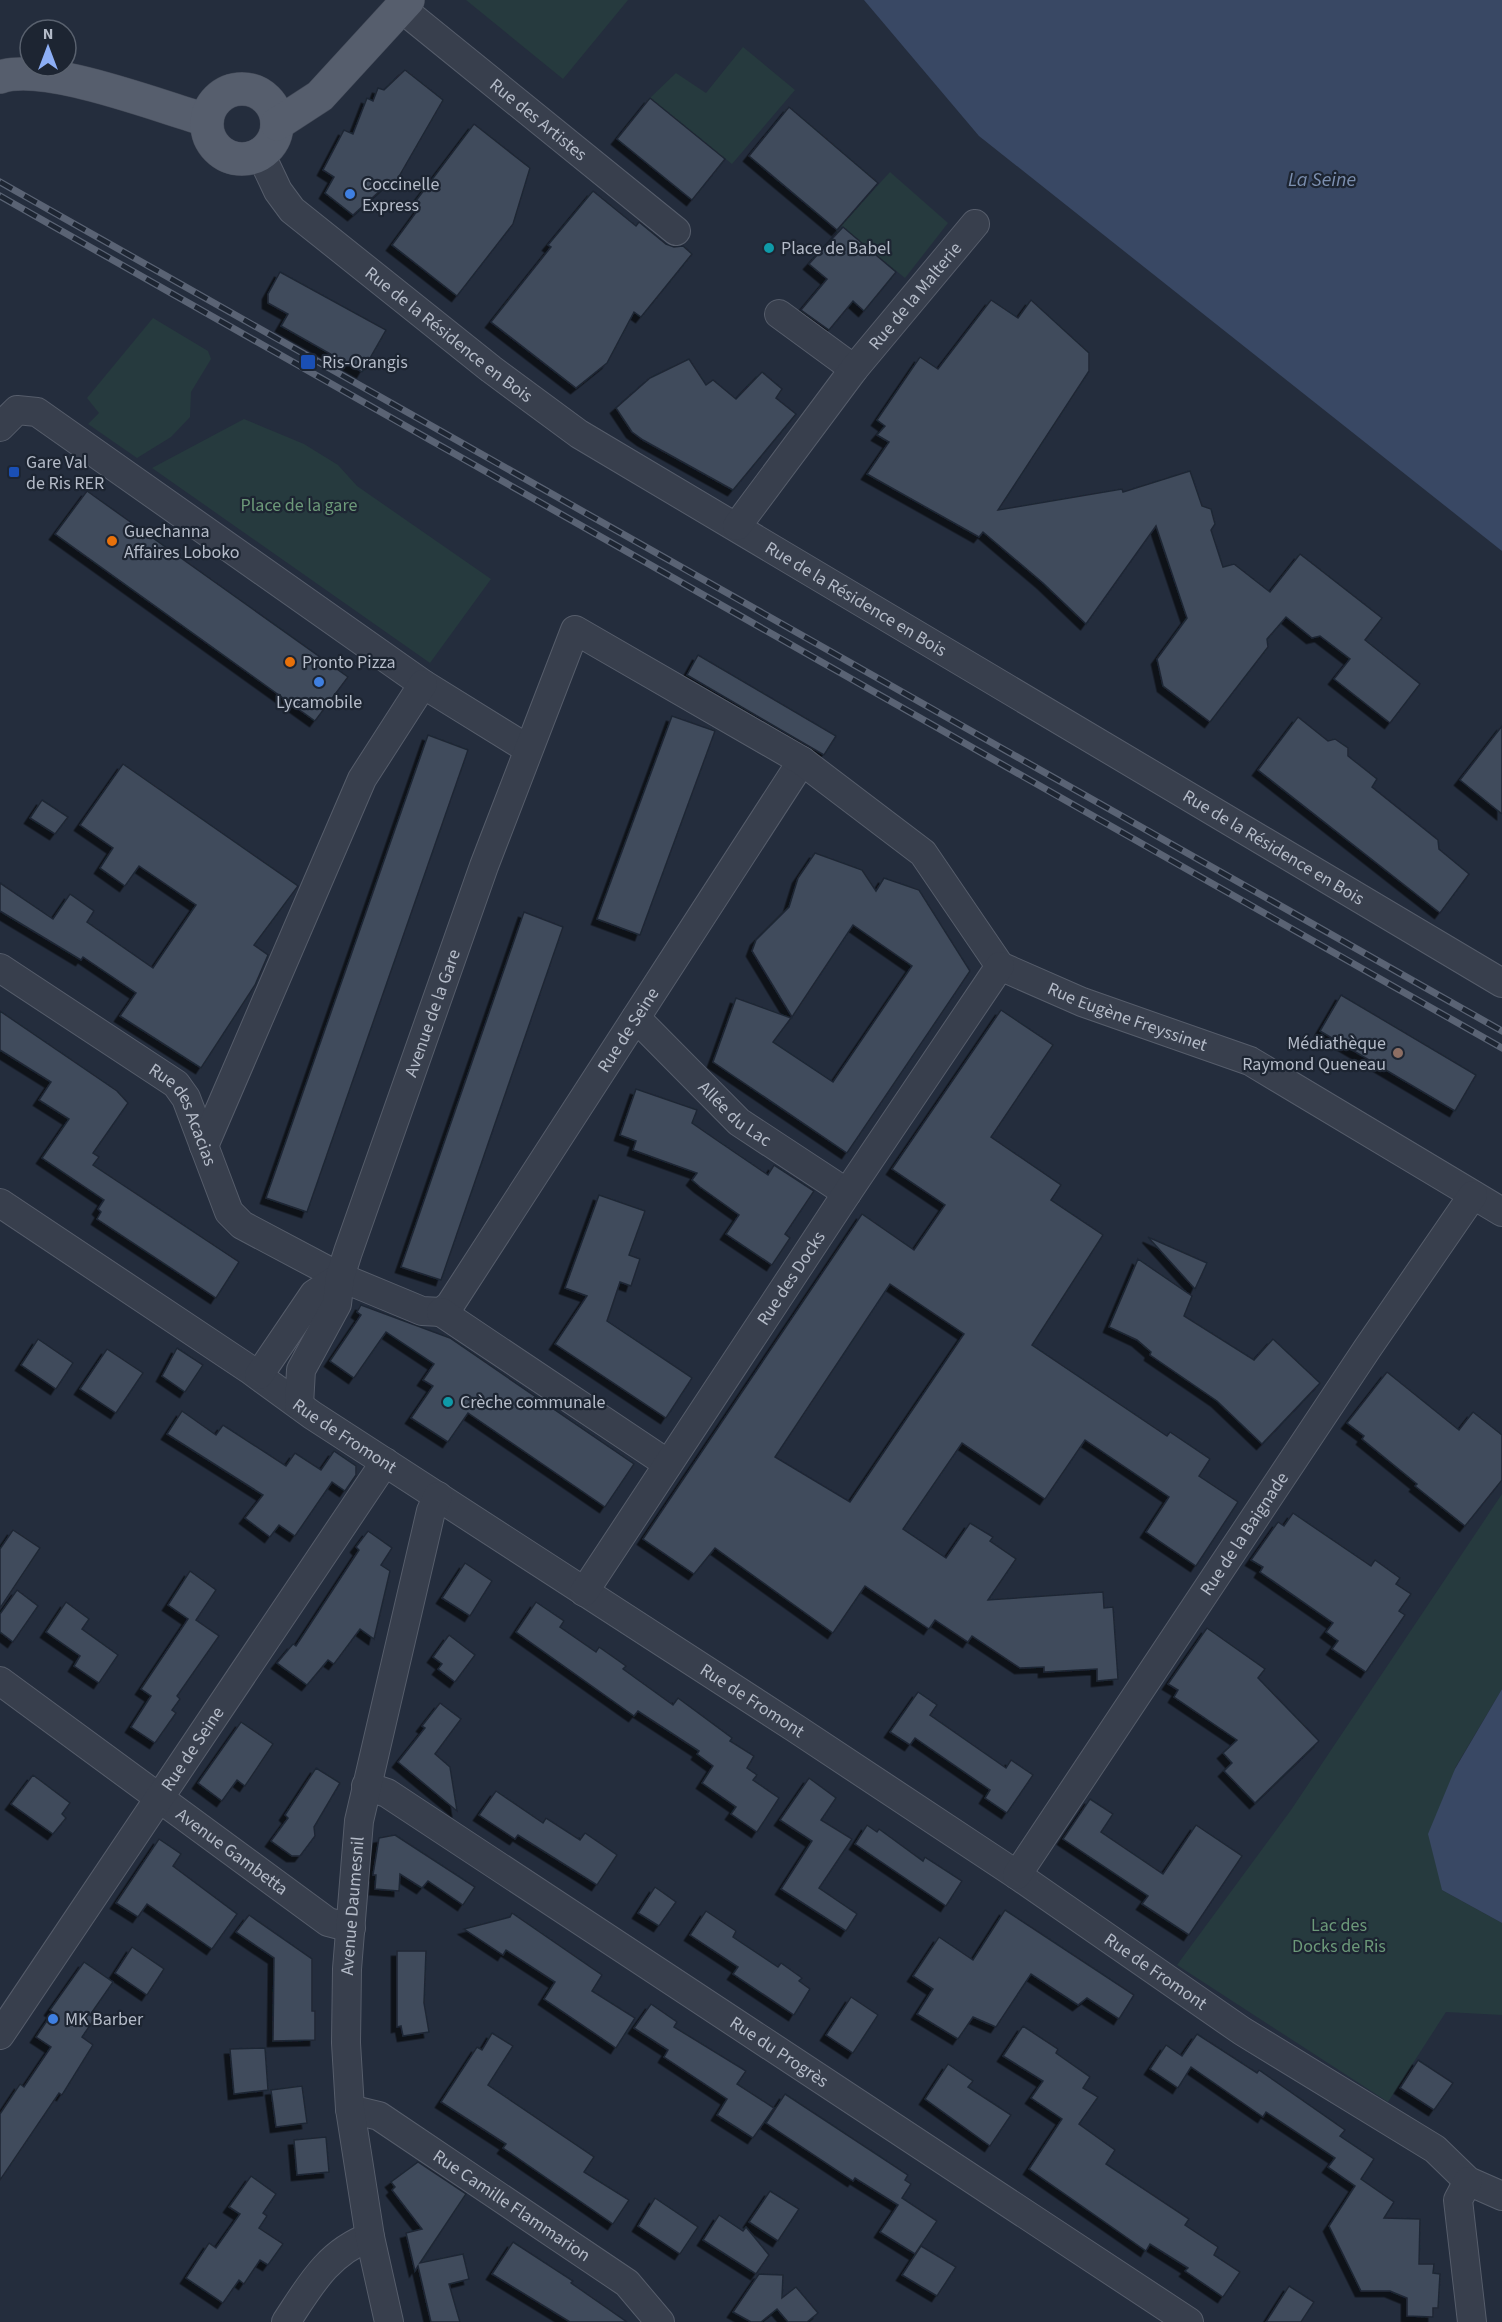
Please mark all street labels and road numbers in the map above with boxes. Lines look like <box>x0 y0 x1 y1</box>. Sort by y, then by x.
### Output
street label: Rue des Artistes <box>484 73 592 167</box>
street label: Rue de la Malterie <box>863 237 968 356</box>
street label: Rue de la Résidence en Bois <box>359 261 538 409</box>
street label: Rue de la Résidence en Bois <box>760 535 951 663</box>
street label: Rue de la Résidence en Bois <box>1178 784 1369 911</box>
street label: Avenue de la Gare <box>399 946 467 1081</box>
street label: Rue Eugène Freyssinet <box>1043 976 1210 1058</box>
street label: Rue de Seine <box>592 983 665 1078</box>
street label: Rue des Acacias <box>144 1057 222 1169</box>
street label: Allée du Lac <box>692 1076 776 1153</box>
street label: Rue des Docks <box>751 1226 832 1330</box>
street label: Rue de Fromont <box>287 1393 401 1480</box>
street label: Rue de la Baignade <box>1194 1467 1295 1601</box>
street label: Rue de Fromont <box>695 1658 809 1744</box>
street label: Rue de Seine <box>155 1702 230 1796</box>
street label: Avenue Gambetta <box>171 1802 293 1902</box>
street label: Avenue Daumesnil <box>335 1836 371 1976</box>
street label: Rue de Fromont <box>1099 1927 1212 2016</box>
street label: Rue du Progrès <box>725 2010 833 2094</box>
street label: Rue Camille Flammarion <box>428 2144 595 2268</box>

